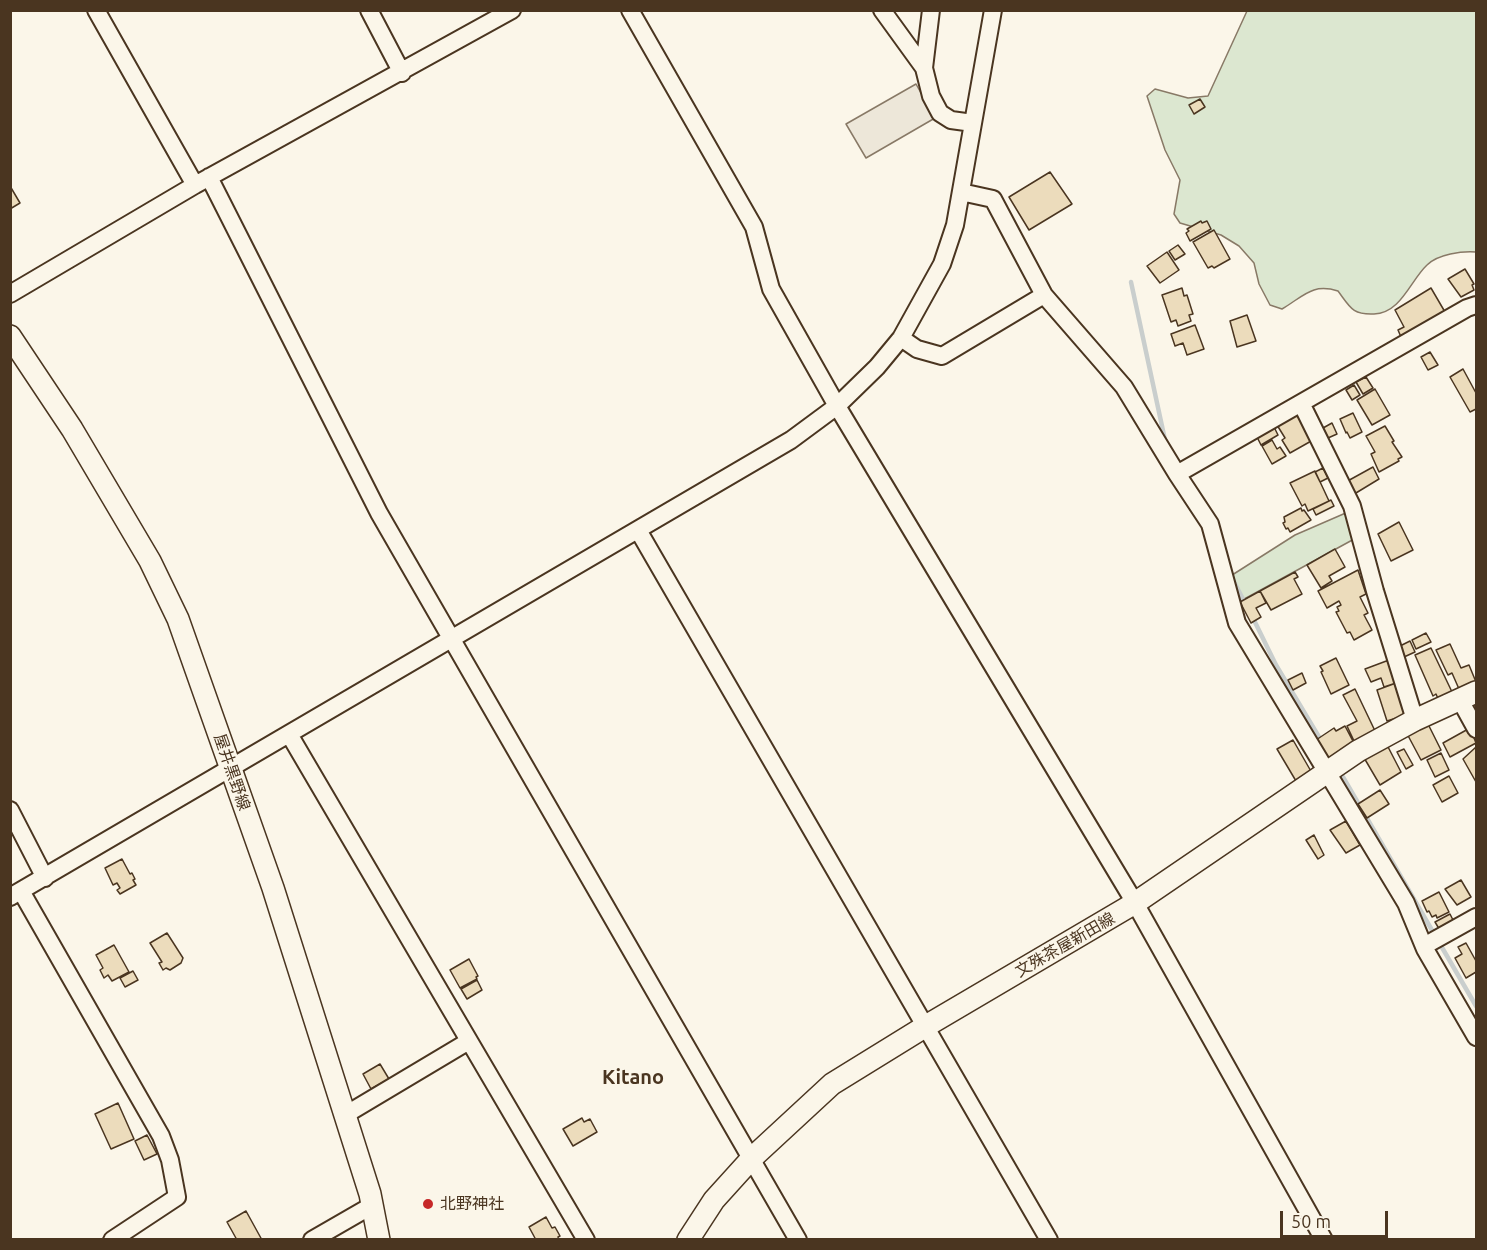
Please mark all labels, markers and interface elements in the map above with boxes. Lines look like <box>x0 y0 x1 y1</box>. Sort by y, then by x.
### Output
street label: 屋井黒野線 <box>210 731 254 813</box>
street label: 文殊茶屋新田線 <box>1012 909 1118 981</box>
district label: Kitano <box>602 1065 664 1089</box>
place label: 北野神社 <box>440 1194 504 1214</box>
marker: 北野神社 <box>421 1197 435 1211</box>
scale bar <box>1283 1199 1391 1237</box>
text: 50 m <box>1291 1211 1331 1231</box>

